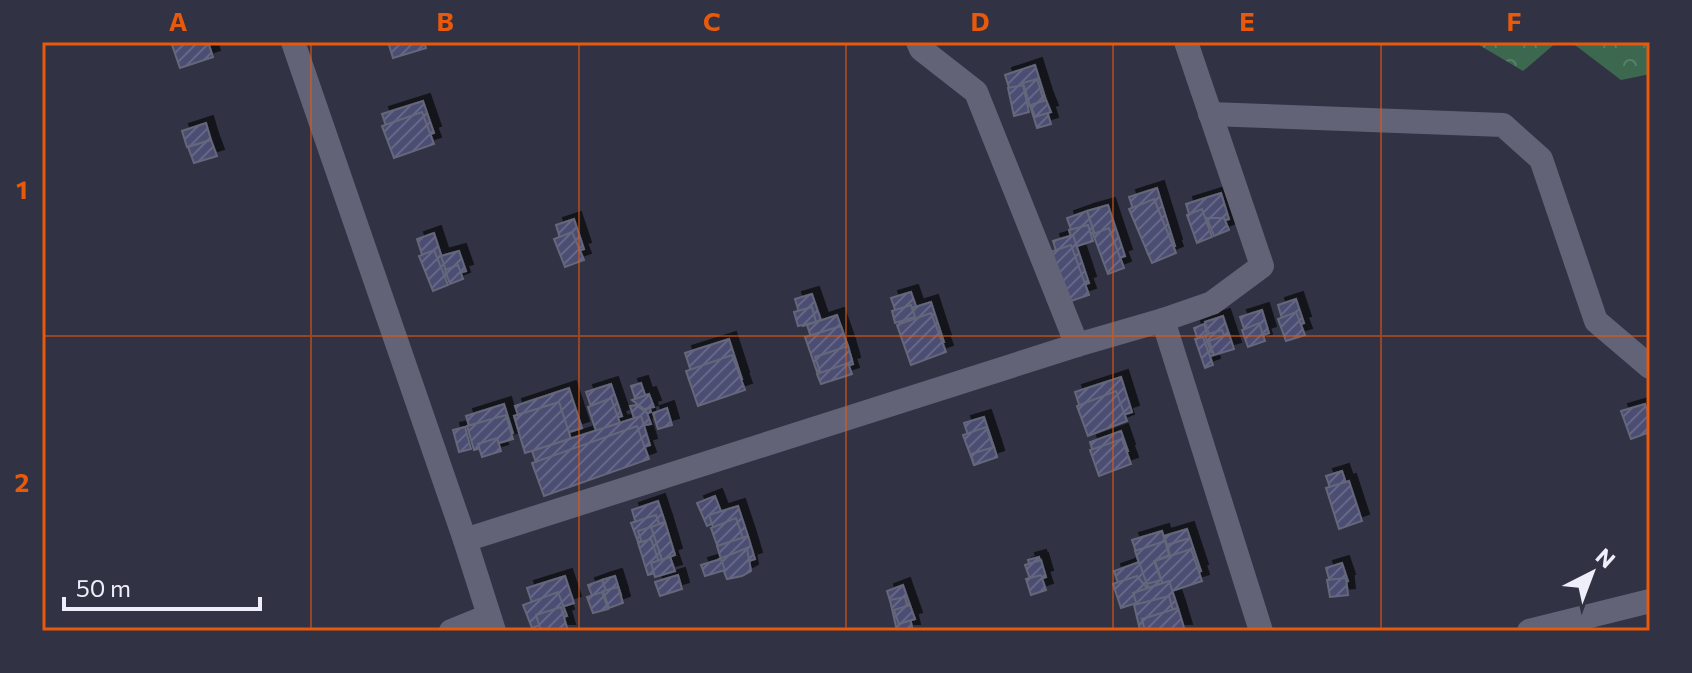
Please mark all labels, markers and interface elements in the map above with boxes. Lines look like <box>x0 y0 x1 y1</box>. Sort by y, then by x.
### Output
text: A <box>169 5 188 36</box>
text: B <box>436 5 454 36</box>
text: C <box>703 5 721 36</box>
text: D <box>970 5 990 36</box>
text: E <box>1239 5 1255 36</box>
text: F <box>1506 5 1522 36</box>
text: 1 <box>16 173 28 204</box>
text: 2 <box>15 466 29 497</box>
north arrow <box>1552 533 1632 613</box>
text: N <box>1591 542 1621 573</box>
scale bar <box>64 561 260 611</box>
text: 50 m <box>76 573 131 602</box>

